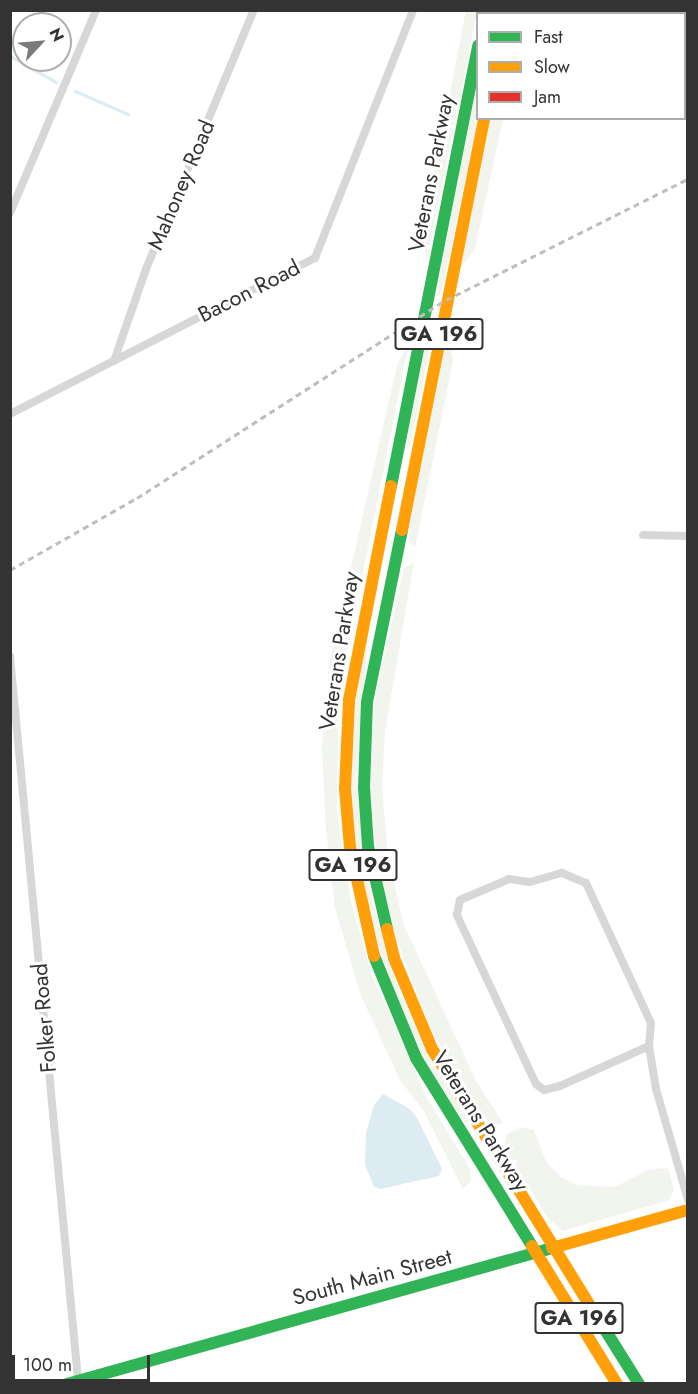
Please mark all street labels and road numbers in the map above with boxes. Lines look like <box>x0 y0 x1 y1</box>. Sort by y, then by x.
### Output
street label: Veterans Parkway <box>403 92 459 254</box>
street label: Mahoney Road <box>142 116 220 254</box>
street label: Bacon Road <box>194 254 304 328</box>
road number: GA 196 <box>394 316 484 352</box>
street label: Veterans Parkway <box>313 570 365 732</box>
road number: GA 196 <box>308 847 398 883</box>
street label: Folker Road <box>26 962 62 1074</box>
street label: Veterans Parkway <box>427 1046 535 1196</box>
street label: South Main Street <box>289 1243 455 1311</box>
road number: GA 196 <box>534 1300 624 1336</box>

